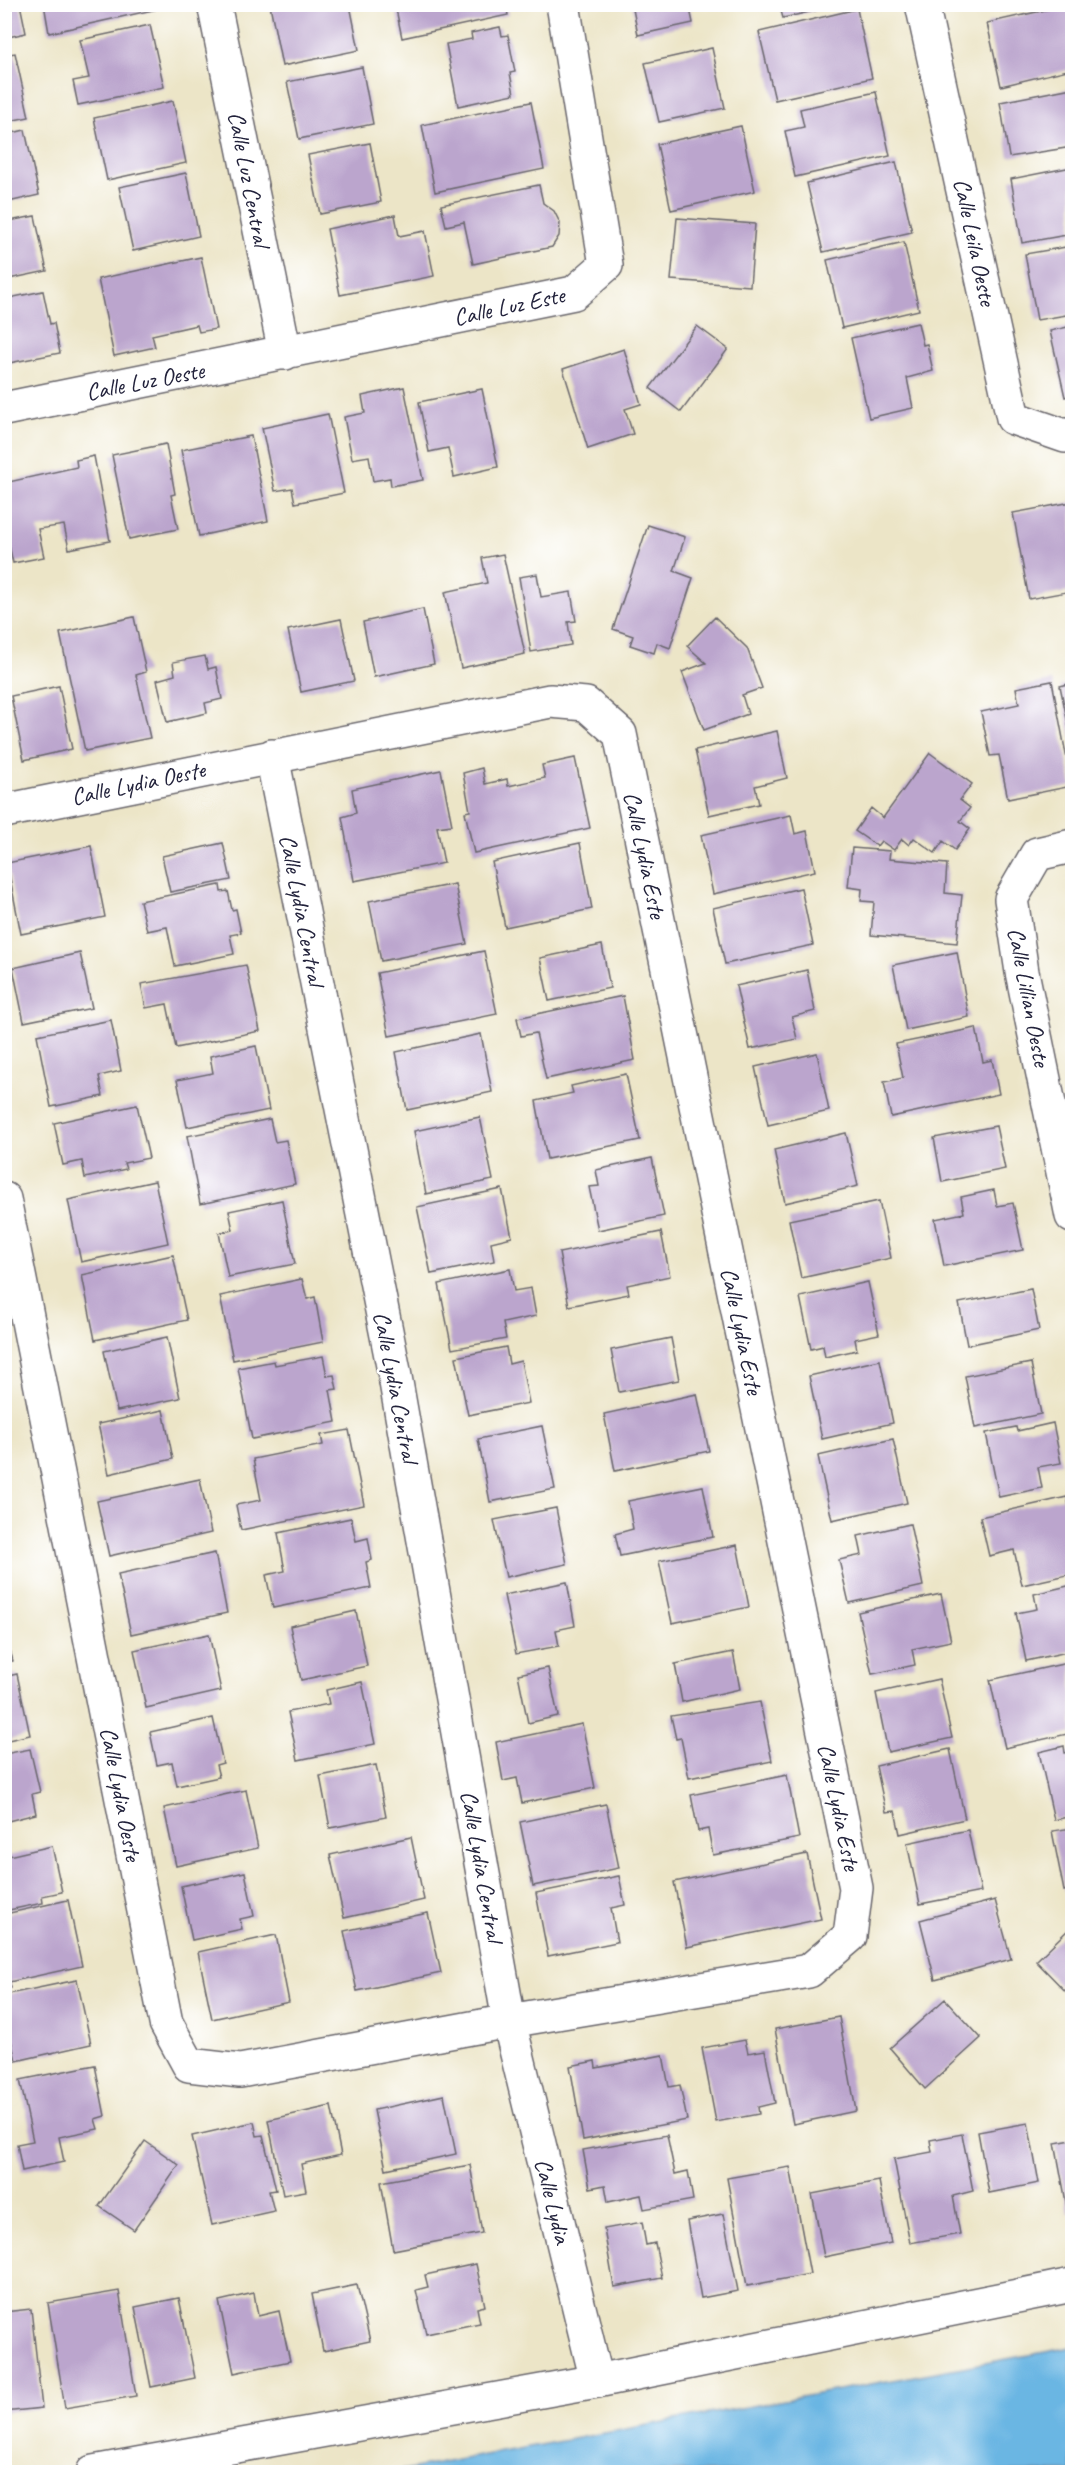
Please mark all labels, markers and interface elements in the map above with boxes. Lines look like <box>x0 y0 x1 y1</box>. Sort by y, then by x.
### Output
street label: Calle Luz Central <box>221 109 277 253</box>
street label: Calle Leila Oeste <box>947 176 1004 310</box>
street label: Calle Luz Este <box>451 279 569 332</box>
street label: Calle Luz Oeste <box>83 354 209 407</box>
street label: Calle Lydia Oeste <box>68 754 210 812</box>
street label: Calle Lydia Este <box>617 789 674 923</box>
street label: Calle Lydia Central <box>273 832 332 992</box>
street label: Calle Lillian Oeste <box>1001 925 1058 1071</box>
street label: Calle Lydia Este <box>714 1265 771 1399</box>
street label: Calle Lydia Central <box>367 1309 426 1469</box>
street label: Calle Lydia Oeste <box>93 1724 149 1866</box>
street label: Calle Lydia Este <box>811 1741 868 1875</box>
street label: Calle Lydia Central <box>454 1788 511 1948</box>
street label: Calle Lydia <box>528 2155 578 2248</box>

